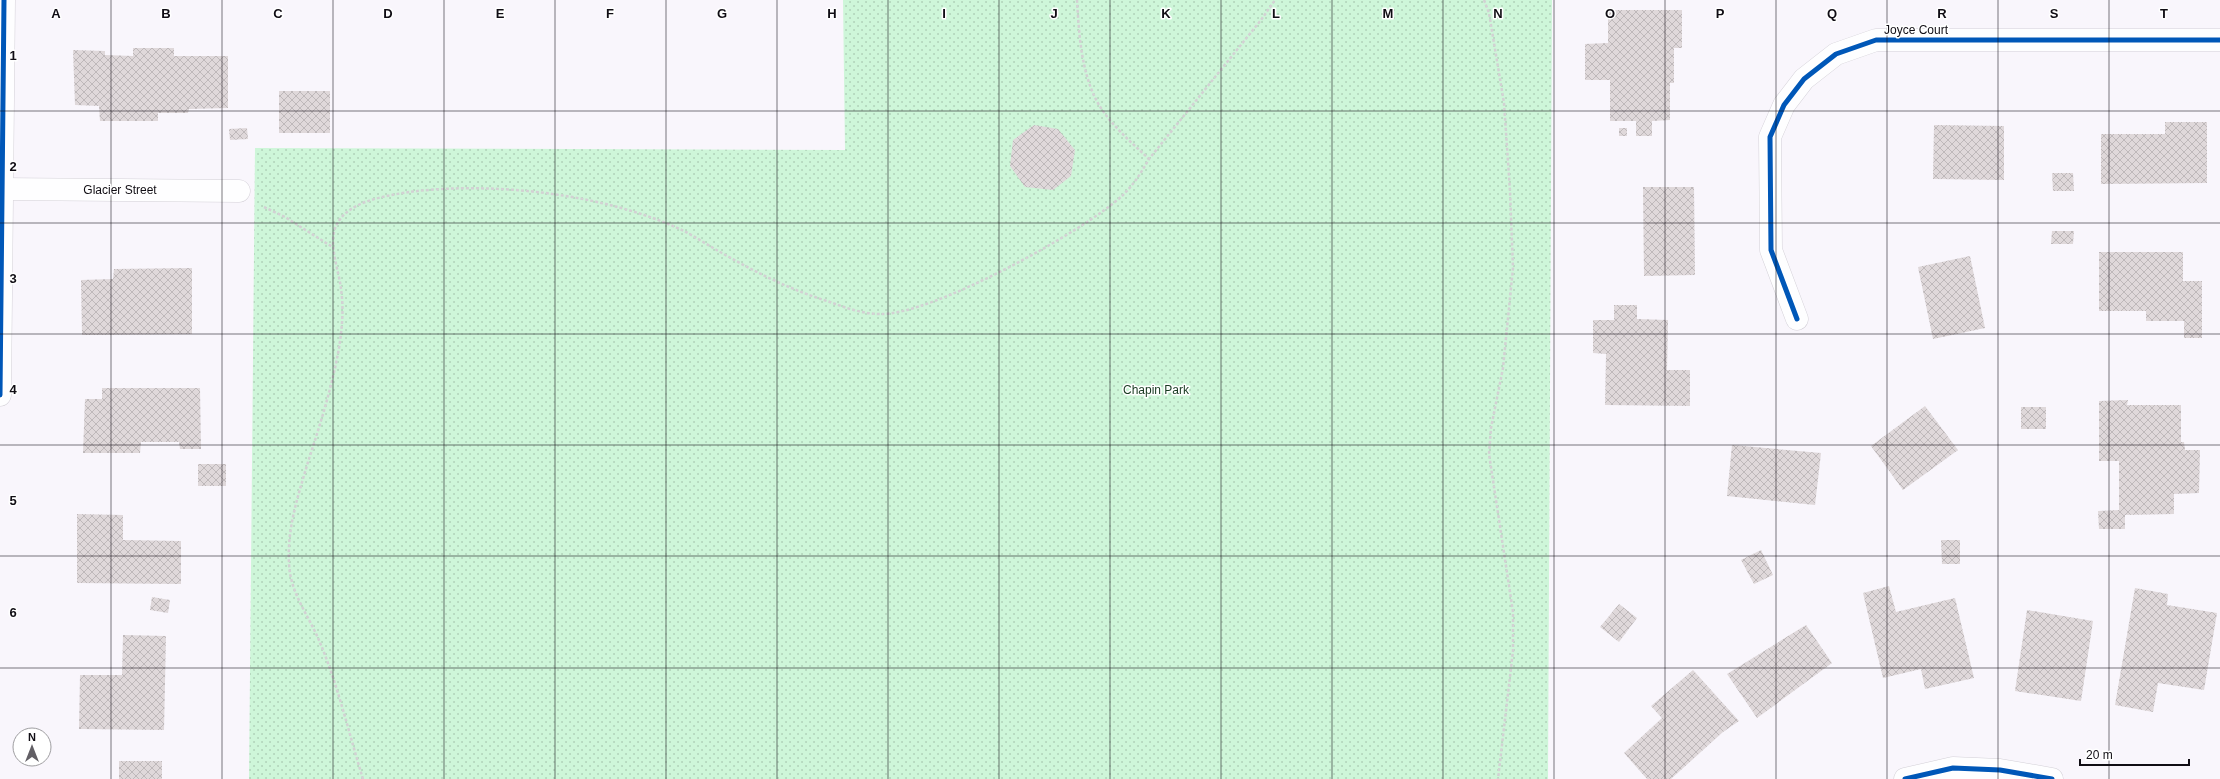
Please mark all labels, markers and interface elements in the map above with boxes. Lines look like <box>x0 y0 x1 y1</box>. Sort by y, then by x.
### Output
text: A <box>51 6 61 21</box>
text: B <box>161 6 171 21</box>
text: C <box>273 6 283 21</box>
text: D <box>383 6 393 21</box>
text: E <box>496 6 505 21</box>
text: F <box>606 6 614 21</box>
text: G <box>717 6 727 21</box>
text: H <box>827 6 837 21</box>
text: I <box>942 6 946 21</box>
text: J <box>1050 6 1058 21</box>
text: K <box>1161 6 1171 21</box>
text: L <box>1272 6 1280 21</box>
text: M <box>1383 6 1393 21</box>
text: N <box>1493 6 1503 21</box>
text: O <box>1605 6 1615 21</box>
text: P <box>1716 6 1725 21</box>
text: Q <box>1827 6 1837 21</box>
text: R <box>1937 6 1947 21</box>
text: S <box>2050 6 2059 21</box>
text: T <box>2160 6 2168 21</box>
street label: Joyce Court <box>1884 23 1949 37</box>
text: 1 <box>9 48 17 63</box>
text: 2 <box>9 159 17 174</box>
street label: Glacier Street <box>83 183 157 197</box>
text: 3 <box>9 271 17 286</box>
text: 4 <box>9 382 17 397</box>
park label: Chapin Park <box>1123 383 1190 397</box>
text: 5 <box>9 493 17 508</box>
text: 6 <box>9 605 17 620</box>
north arrow <box>12 727 52 767</box>
text: N <box>28 731 36 743</box>
scale bar <box>2080 741 2189 767</box>
text: 20 m <box>2086 748 2113 762</box>

